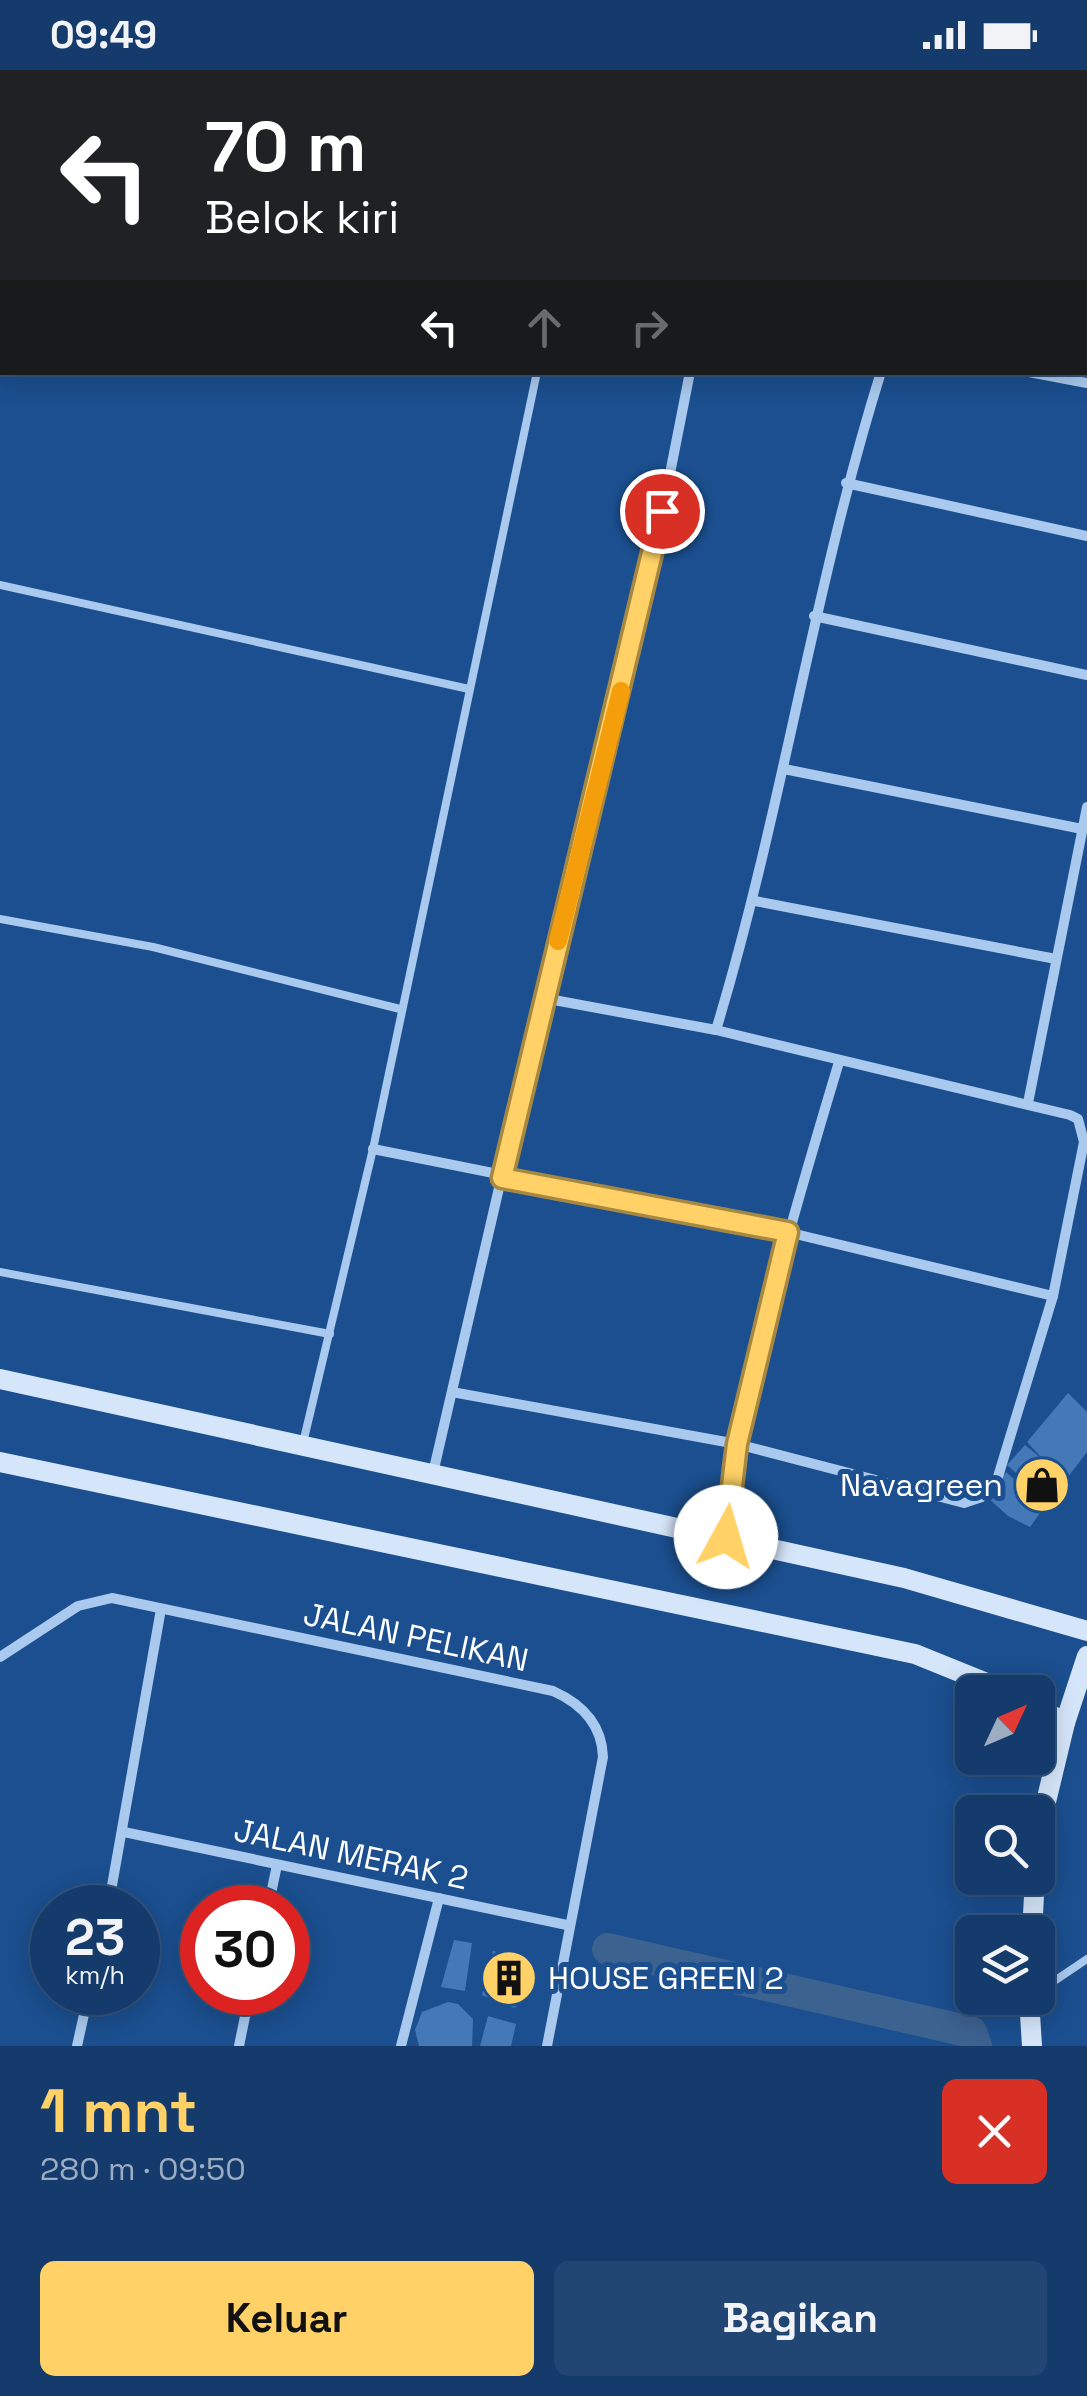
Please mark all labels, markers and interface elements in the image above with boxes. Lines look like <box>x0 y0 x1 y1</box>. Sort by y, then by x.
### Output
text: 09:49 <box>50 11 157 59</box>
text: 70 m <box>205 102 366 191</box>
icon: left <box>40 110 170 240</box>
text: Belok kiri <box>205 189 399 246</box>
icon: left <box>412 300 467 355</box>
icon: ahead <box>517 300 572 355</box>
icon: right <box>622 300 677 355</box>
pin <box>620 469 705 554</box>
icon: arrive <box>635 484 690 539</box>
shop icon: Navagreen <box>1012 1455 1072 1515</box>
place label: Navagreen <box>840 1465 1003 1505</box>
position arrow <box>674 1485 778 1589</box>
street label: JALAN PELIKAN <box>300 1594 532 1680</box>
north arrow <box>955 1675 1055 1775</box>
map controls <box>955 1675 1055 2015</box>
button: search <box>955 1795 1055 1895</box>
street label: JALAN MERAK 2 <box>230 1810 472 1898</box>
speed limit sign: 30 <box>180 1885 310 2015</box>
text: 23 <box>65 1906 125 1970</box>
button: layers <box>955 1915 1055 2015</box>
building icon: HOUSE GREEN 2 <box>479 1948 539 2008</box>
place label: HOUSE GREEN 2 <box>548 1958 784 1998</box>
text: km/h <box>65 1959 125 1991</box>
text: 1 mnt <box>40 2073 197 2150</box>
button: close <box>942 2079 1047 2184</box>
text: 280 m · 09:50 <box>40 2149 246 2189</box>
button: Keluar <box>40 2261 534 2376</box>
button: Bagikan <box>554 2261 1047 2376</box>

